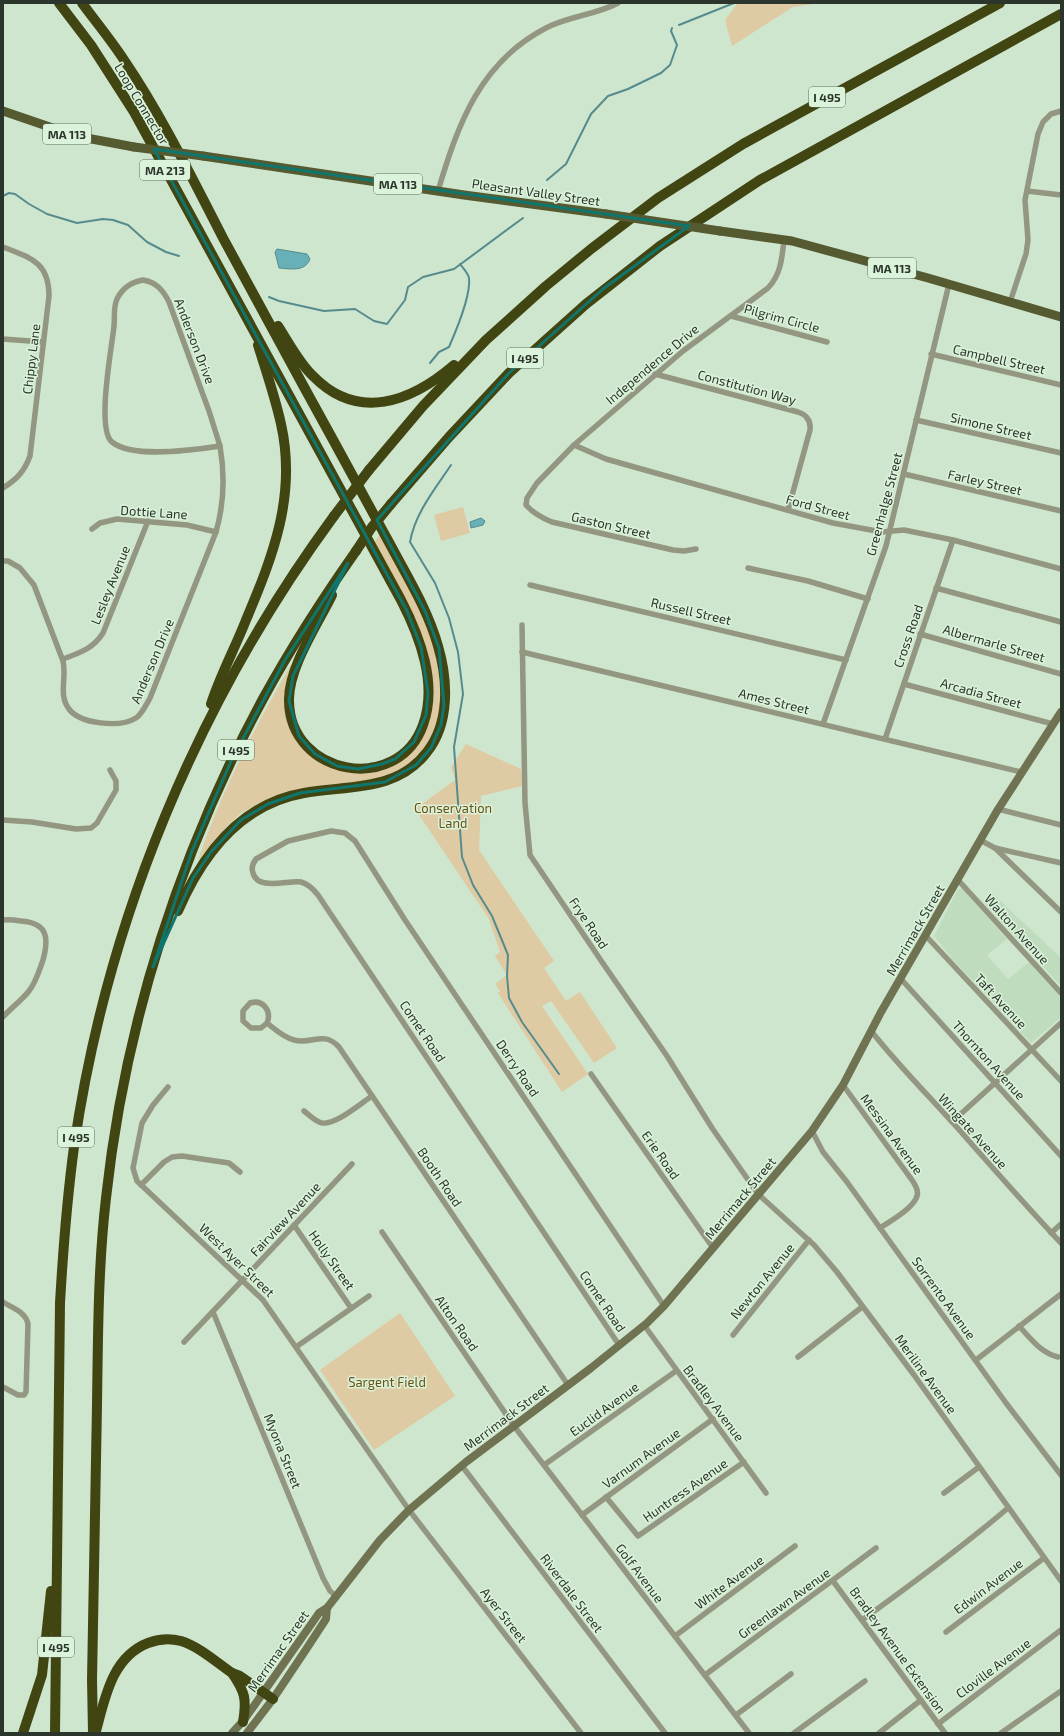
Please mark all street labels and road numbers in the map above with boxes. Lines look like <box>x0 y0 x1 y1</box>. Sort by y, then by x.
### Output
street label: Loop Connector <box>111 60 173 148</box>
road number: I 495 <box>809 87 845 107</box>
road number: MA 113 <box>43 124 91 144</box>
road number: MA 213 <box>140 160 190 180</box>
road number: MA 113 <box>374 174 422 194</box>
street label: Pleasant Valley Street <box>471 175 601 209</box>
road number: MA 113 <box>868 258 916 278</box>
street label: Anderson Drive <box>171 296 219 386</box>
street label: Pilgrim Circle <box>742 300 822 336</box>
street label: Independence Drive <box>602 320 702 408</box>
street label: Chippy Lane <box>19 323 43 395</box>
street label: Campbell Street <box>951 341 1047 377</box>
road number: I 495 <box>507 348 543 368</box>
street label: Constitution Way <box>696 366 798 408</box>
street label: Simone Street <box>949 409 1033 443</box>
street label: Greenhalge Street <box>862 450 906 557</box>
street label: Farley Street <box>946 466 1024 498</box>
street label: Ford Street <box>784 491 852 523</box>
street label: Dottie Lane <box>120 502 188 522</box>
street label: Gaston Street <box>570 508 652 542</box>
street label: Lesley Avenue <box>87 543 133 627</box>
street label: Russell Street <box>649 594 733 628</box>
street label: Cross Road <box>890 602 926 670</box>
street label: Anderson Drive <box>127 616 177 706</box>
street label: Albermarle Street <box>941 621 1047 665</box>
street label: Arcadia Street <box>939 674 1023 712</box>
street label: Ames Street <box>737 685 811 717</box>
road number: I 495 <box>218 740 254 760</box>
street label: Merrimack Street <box>882 882 948 978</box>
street label: Walton Avenue <box>981 891 1053 967</box>
street label: Frye Road <box>566 894 612 952</box>
street label: Taft Avenue <box>971 970 1031 1032</box>
street label: Comet Road <box>397 997 449 1065</box>
street label: Thornton Avenue <box>949 1017 1029 1103</box>
street label: Derry Road <box>493 1036 543 1100</box>
street label: Wingate Avenue <box>935 1090 1011 1172</box>
street label: Messina Avenue <box>857 1091 927 1177</box>
road number: I 495 <box>58 1127 94 1147</box>
street label: Erie Road <box>639 1128 683 1182</box>
street label: Booth Road <box>414 1144 466 1210</box>
street label: Merrimack Street <box>701 1154 779 1242</box>
street label: Fairview Avenue <box>246 1178 324 1260</box>
street label: West Ayer Street <box>196 1220 278 1300</box>
street label: Holly Street <box>306 1227 358 1293</box>
street label: Newton Avenue <box>727 1240 797 1322</box>
street label: Sorrento Avenue <box>909 1254 979 1342</box>
street label: Comet Road <box>577 1267 629 1335</box>
street label: Alton Road <box>432 1292 482 1354</box>
street label: Meriline Avenue <box>892 1331 960 1417</box>
street label: Bradley Avenue <box>680 1362 748 1444</box>
street label: Euclid Avenue <box>566 1378 642 1439</box>
street label: Merrimack Street <box>460 1380 552 1454</box>
street label: Myona Street <box>261 1411 305 1491</box>
street label: Varnum Avenue <box>599 1424 683 1492</box>
street label: Huntress Avenue <box>639 1455 731 1525</box>
street label: Golf Avenue <box>612 1540 668 1606</box>
street label: Riverdale Street <box>537 1550 607 1636</box>
street label: White Avenue <box>691 1552 767 1612</box>
street label: Edwin Avenue <box>950 1555 1026 1617</box>
street label: Greenlawn Avenue <box>735 1564 833 1642</box>
street label: Ayer Street <box>478 1584 531 1646</box>
street label: Bradley Avenue Extension <box>847 1584 949 1716</box>
street label: Merrimac Street <box>244 1607 312 1695</box>
street label: Cloville Avenue <box>952 1635 1034 1701</box>
road number: I 495 <box>38 1637 74 1657</box>

